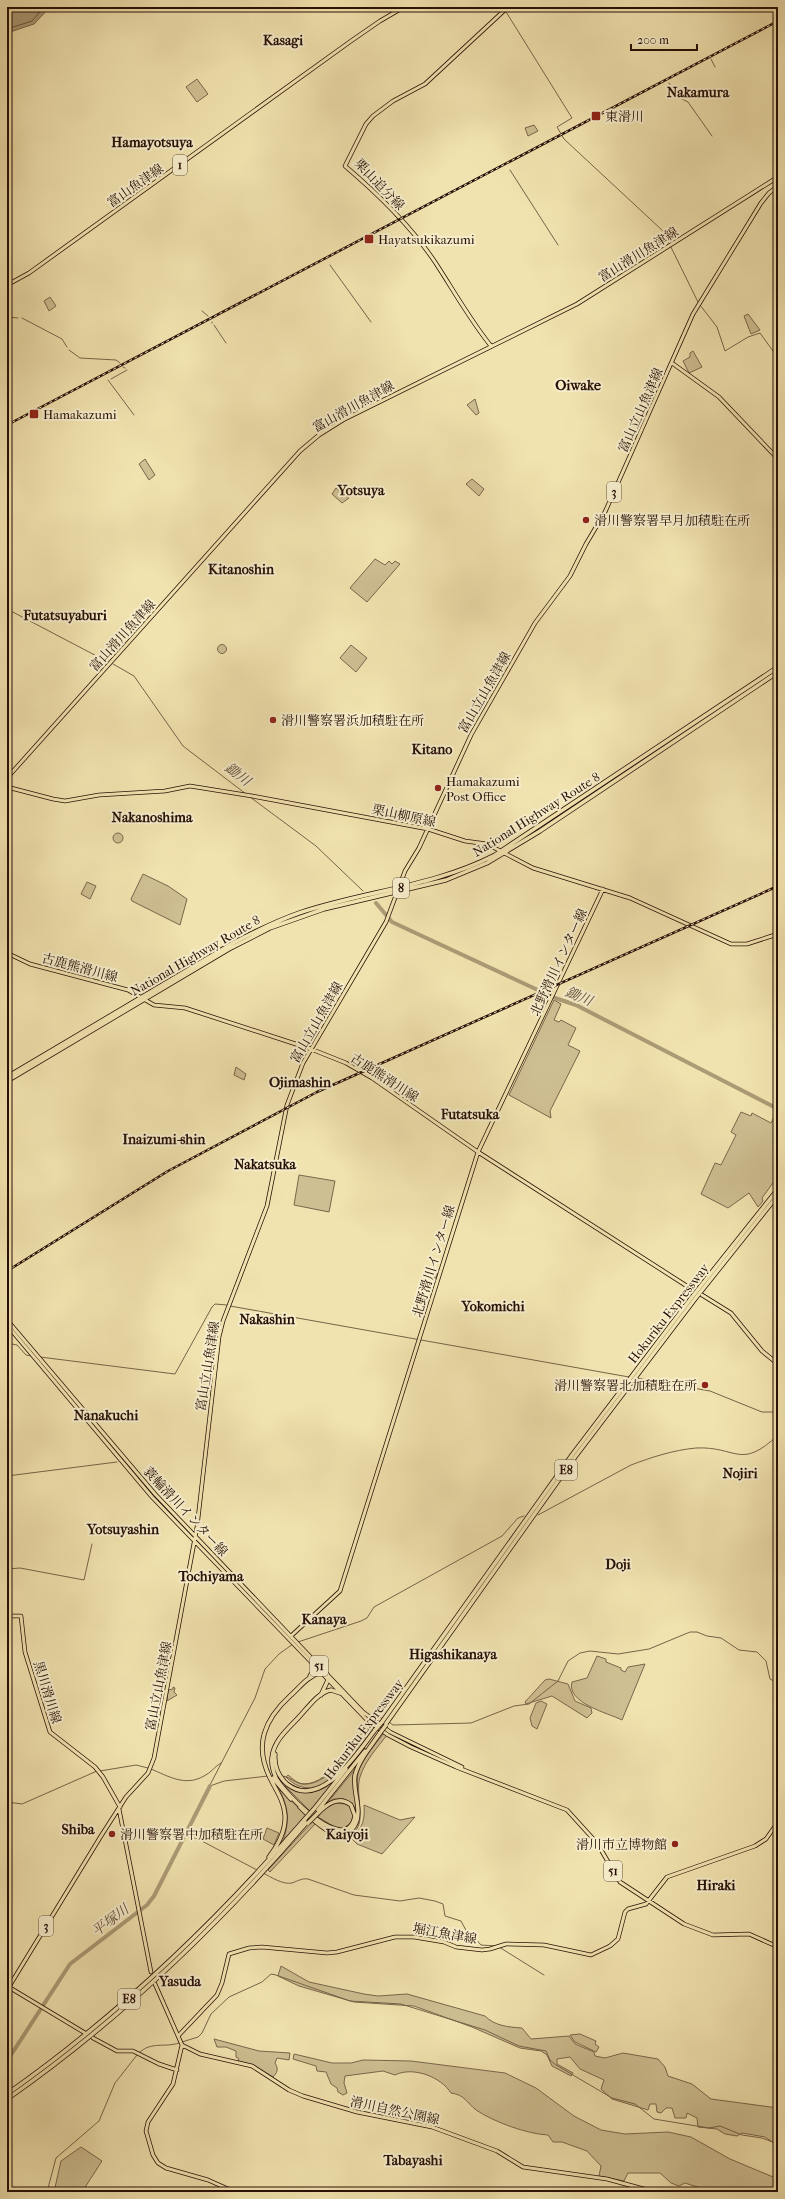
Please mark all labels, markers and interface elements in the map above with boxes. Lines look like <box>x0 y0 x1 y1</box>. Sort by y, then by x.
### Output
scale bar <box>631 26 697 52</box>
district label: Kasagi <box>263 32 304 49</box>
text: 200 m <box>637 33 669 47</box>
district label: Nakamura <box>667 84 730 101</box>
place label: 東滑川 <box>605 109 644 124</box>
marker: 東滑川 <box>590 110 602 122</box>
district label: Hamayotsuya <box>111 134 193 151</box>
road number: 1 <box>173 155 187 175</box>
street label: 栗山追分線 <box>352 156 408 213</box>
street label: 富山魚津線 <box>104 161 166 210</box>
street label: 富山滑川魚津線 <box>596 224 681 285</box>
place label: Hayatsukikazumi <box>378 232 475 247</box>
marker: Hayatsukikazumi <box>363 233 375 245</box>
street label: 富山立山魚津線 <box>615 366 666 455</box>
district label: Oiwake <box>555 377 601 394</box>
street label: 富山滑川魚津線 <box>310 378 397 435</box>
place label: Hamakazumi <box>43 407 117 422</box>
marker: Hamakazumi <box>28 408 40 420</box>
district label: Yotsuya <box>337 482 385 499</box>
road number: 3 <box>607 482 621 502</box>
place label: 滑川警察署早月加積駐在所 <box>594 513 750 528</box>
marker: 滑川警察署早月加積駐在所 <box>581 515 591 525</box>
district label: Kitanoshin <box>208 561 275 578</box>
street label: 富山滑川魚津線 <box>86 596 158 674</box>
district label: Futatsuyaburi <box>22 607 108 624</box>
street label: 富山立山魚津線 <box>455 649 514 735</box>
place label: 滑川警察署浜加積駐在所 <box>281 713 424 728</box>
marker: 滑川警察署浜加積駐在所 <box>268 715 278 725</box>
district label: Kitano <box>412 741 452 758</box>
water label: 鋤川 <box>221 759 256 791</box>
street label: National Highway Route 8 <box>470 769 603 860</box>
place label: Hamakazumi Post Office <box>446 774 520 804</box>
marker: Hamakazumi Post Office <box>433 783 443 793</box>
street label: 栗山柳原線 <box>371 801 437 830</box>
district label: Nakanoshima <box>112 809 193 826</box>
road number: 8 <box>393 878 409 898</box>
street label: 北野滑川インター線 <box>527 906 590 1018</box>
street label: National Highway Route 8 <box>128 912 263 999</box>
street label: 古鹿熊滑川線 <box>40 950 119 985</box>
street label: 富山立山魚津線 <box>287 979 346 1065</box>
water label: 鋤川 <box>563 983 597 1011</box>
street label: 古鹿熊滑川線 <box>348 1050 422 1105</box>
district label: Ojimashin <box>269 1074 332 1091</box>
district label: Futatsuka <box>440 1106 500 1123</box>
district label: Inaizumi-shin <box>123 1131 206 1148</box>
district label: Nakatsuka <box>234 1156 297 1173</box>
street label: 北野滑川インター線 <box>409 1203 458 1319</box>
street label: Hokuriku Expressway <box>625 1260 713 1366</box>
district label: Yokomichi <box>460 1298 525 1315</box>
district label: Nakashin <box>239 1311 296 1328</box>
street label: 富山立山魚津線 <box>193 1320 222 1412</box>
place label: 滑川警察署北加積駐在所 <box>554 1378 697 1393</box>
marker: 滑川警察署北加積駐在所 <box>700 1380 710 1390</box>
district label: Nanakuchi <box>74 1407 139 1424</box>
road number: E8 <box>555 1460 577 1480</box>
street label: 蓑輪滑川インター線 <box>140 1464 231 1559</box>
district label: Nojiri <box>722 1465 758 1482</box>
district label: Yotsuyashin <box>86 1521 160 1538</box>
district label: Doji <box>605 1556 632 1573</box>
district label: Tochiyama <box>177 1568 244 1585</box>
district label: Kanaya <box>302 1611 347 1628</box>
street label: 富山立山魚津線 <box>142 1640 175 1732</box>
district label: Higashikanaya <box>409 1646 498 1663</box>
road number: 51 <box>310 1656 328 1676</box>
street label: 黒川滑川線 <box>31 1659 64 1725</box>
street label: Hokuriku Expressway <box>321 1675 407 1783</box>
district label: Shiba <box>62 1821 95 1838</box>
district label: Kaiyoji <box>326 1826 369 1843</box>
place label: 滑川警察署中加積駐在所 <box>120 1827 263 1842</box>
marker: 滑川警察署中加積駐在所 <box>107 1829 117 1839</box>
place label: 滑川市立博物館 <box>576 1837 667 1852</box>
marker: 滑川市立博物館 <box>670 1839 680 1849</box>
road number: 51 <box>604 1861 622 1881</box>
district label: Hiraki <box>697 1877 736 1894</box>
water label: 平塚川 <box>88 1900 134 1940</box>
road number: 3 <box>39 1916 53 1936</box>
street label: 堀江魚津線 <box>412 1920 478 1947</box>
district label: Yasuda <box>158 1973 202 1990</box>
road number: E8 <box>118 1989 140 2009</box>
street label: 滑川自然公園線 <box>349 2094 441 2127</box>
district label: Tabayashi <box>382 2152 443 2169</box>

